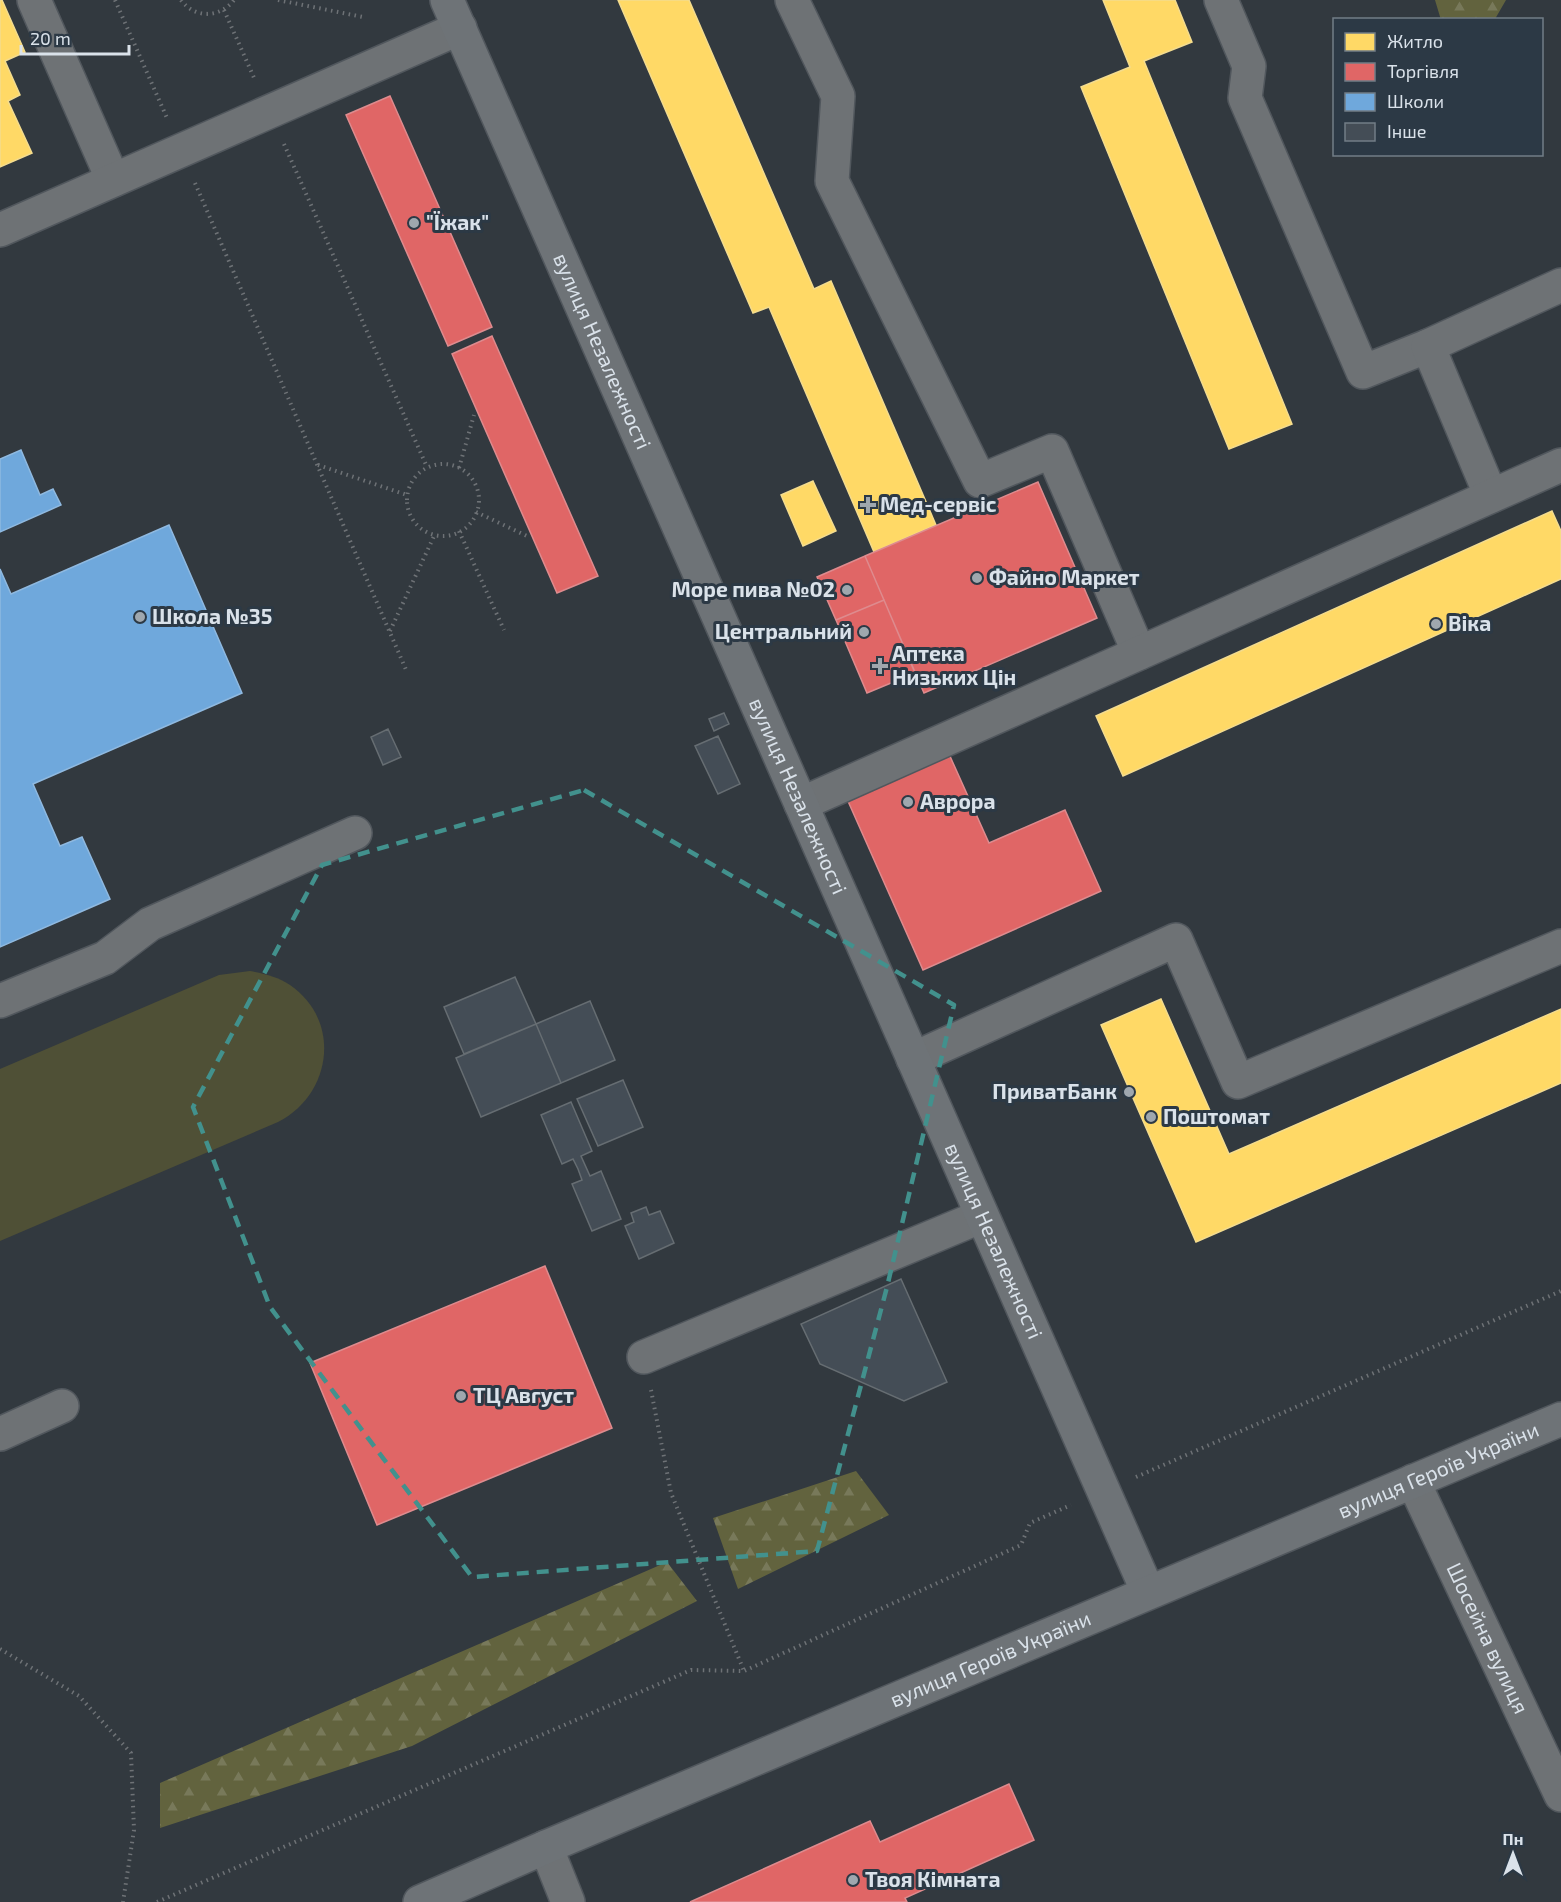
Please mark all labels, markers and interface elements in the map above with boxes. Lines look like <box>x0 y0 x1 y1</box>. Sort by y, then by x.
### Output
scale bar <box>21 18 129 56</box>
legend <box>1333 18 1543 156</box>
text: 20 m <box>30 27 71 49</box>
text: Житло <box>1387 30 1443 52</box>
text: Торгівля <box>1387 60 1459 82</box>
text: Школи <box>1387 90 1444 112</box>
text: Інше <box>1387 120 1426 142</box>
place label: "Їжак" <box>426 209 489 234</box>
marker: "Їжак" <box>407 216 421 230</box>
street label: вулиця Незалежності <box>549 249 657 453</box>
place label: Мед-сервіс <box>880 491 997 516</box>
marker: Мед-сервіс <box>861 498 875 512</box>
place label: Файно Маркет <box>989 564 1140 589</box>
marker: Файно Маркет <box>970 571 984 585</box>
place label: Море пива №02 <box>672 576 835 601</box>
marker: Море пива №02 <box>840 583 854 597</box>
place label: Школа №35 <box>152 603 272 628</box>
marker: Школа №35 <box>133 610 147 624</box>
place label: Віка <box>1448 610 1491 635</box>
marker: Віка <box>1429 617 1443 631</box>
place label: Центральний <box>715 618 852 643</box>
marker: Центральний <box>857 625 871 639</box>
place label: Аптека Низьких Цін <box>892 640 1016 689</box>
marker: Аптека Низьких Цін <box>873 659 887 673</box>
street label: вулиця Незалежності <box>745 694 853 898</box>
place label: Аврора <box>920 788 996 813</box>
marker: Аврора <box>901 795 915 809</box>
place label: ПриватБанк <box>992 1078 1117 1103</box>
marker: ПриватБанк <box>1122 1085 1136 1099</box>
place label: Поштомат <box>1163 1103 1270 1128</box>
marker: Поштомат <box>1144 1110 1158 1124</box>
street label: вулиця Незалежності <box>941 1138 1049 1342</box>
place label: ТЦ Август <box>473 1382 574 1407</box>
marker: ТЦ Август <box>454 1389 468 1403</box>
street label: вулиця Героїв України <box>1334 1416 1542 1523</box>
street label: Шосейна вулиця <box>1442 1558 1535 1717</box>
street label: вулиця Героїв України <box>886 1605 1094 1712</box>
north arrow <box>1483 1824 1543 1884</box>
text: Пн <box>1503 1829 1523 1848</box>
place label: Твоя Кімната <box>865 1866 1000 1891</box>
marker: Твоя Кімната <box>846 1873 860 1887</box>

